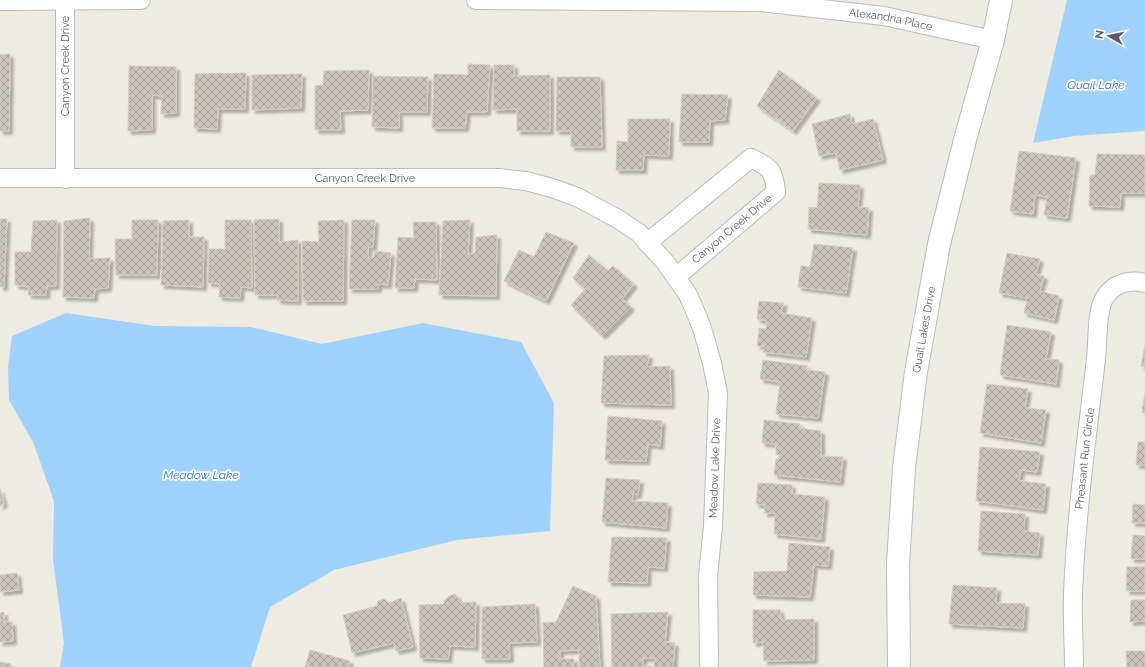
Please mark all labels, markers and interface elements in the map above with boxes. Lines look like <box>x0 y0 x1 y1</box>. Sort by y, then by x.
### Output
street label: Alexandria Place <box>848 6 934 33</box>
street label: Canyon Creek Drive <box>59 15 72 116</box>
north arrow <box>1089 16 1129 56</box>
text: N <box>1093 29 1107 40</box>
water label: Quail Lake <box>1067 78 1125 92</box>
street label: Canyon Creek Drive <box>315 172 416 185</box>
street label: Canyon Creek Drive <box>689 191 775 266</box>
street label: Quail Lakes Drive <box>909 285 938 374</box>
street label: Pheasant Run Circle <box>1072 407 1097 510</box>
street label: Meadow Lake Drive <box>707 417 723 518</box>
water label: Meadow Lake <box>163 468 239 482</box>

